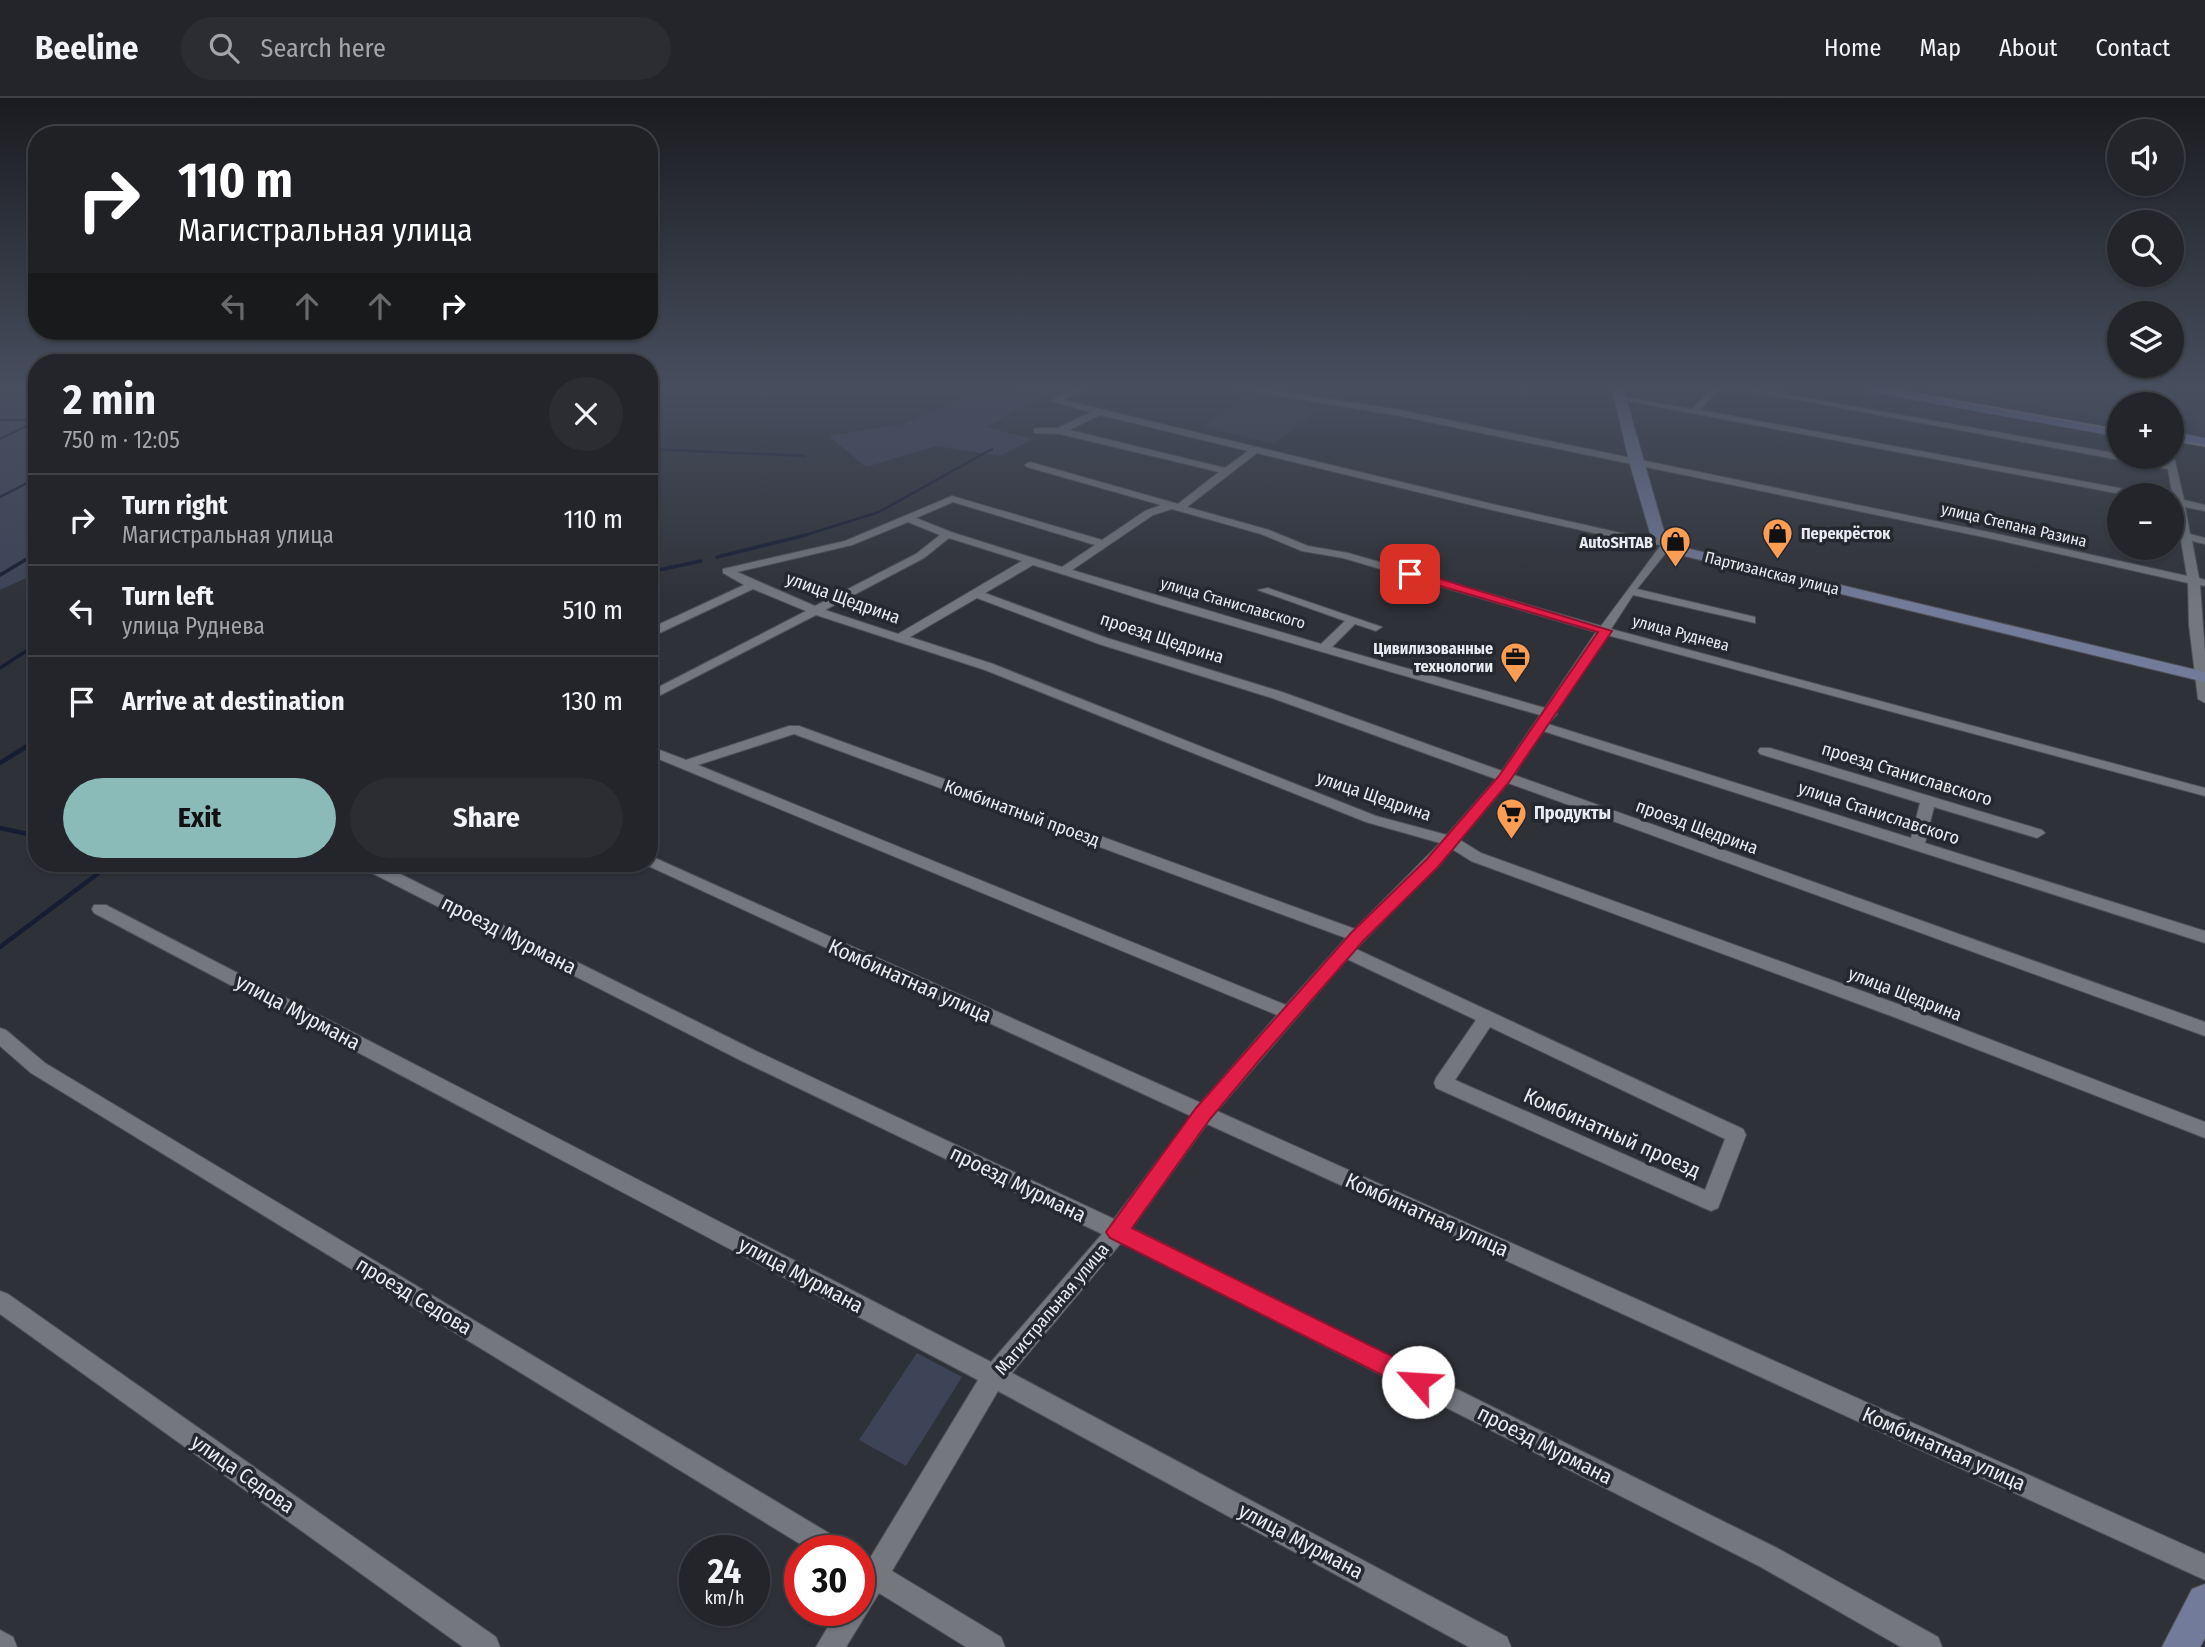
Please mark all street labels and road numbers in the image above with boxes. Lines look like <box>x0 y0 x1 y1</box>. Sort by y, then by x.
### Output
street label: улица Степана Разина <box>1939 499 2089 551</box>
street label: Партизанская улица <box>1703 547 1841 599</box>
street label: улица Щедрина <box>783 567 903 629</box>
street label: улица Станиславского <box>1158 573 1308 633</box>
street label: проезд Щедрина <box>1097 608 1227 668</box>
street label: улица Руднева <box>1631 611 1732 655</box>
street label: проезд Станиславского <box>1819 738 1995 810</box>
street label: улица Щедрина <box>1314 766 1434 826</box>
street label: Комбинатный проезд <box>941 775 1103 851</box>
street label: улица Станиславского <box>1795 777 1963 849</box>
street label: проезд Щедрина <box>1633 795 1761 859</box>
street label: проезд Мурмана <box>437 890 581 980</box>
street label: Комбинатная улица <box>824 933 996 1029</box>
street label: улица Щедрина <box>1845 962 1965 1026</box>
street label: улица Мурмана <box>231 968 365 1056</box>
street label: Комбинатный проезд <box>1520 1082 1704 1184</box>
street label: проезд Мурмана <box>946 1140 1090 1228</box>
street label: Комбинатная улица <box>1341 1167 1513 1263</box>
street label: улица Мурмана <box>734 1231 868 1319</box>
street label: Магистральная улица <box>990 1238 1114 1380</box>
street label: проезд Седова <box>351 1251 477 1341</box>
street label: проезд Мурмана <box>1473 1400 1617 1490</box>
street label: Комбинатная улица <box>1858 1401 2030 1497</box>
street label: улица Седова <box>186 1429 300 1519</box>
street label: улица Мурмана <box>1234 1497 1368 1585</box>

